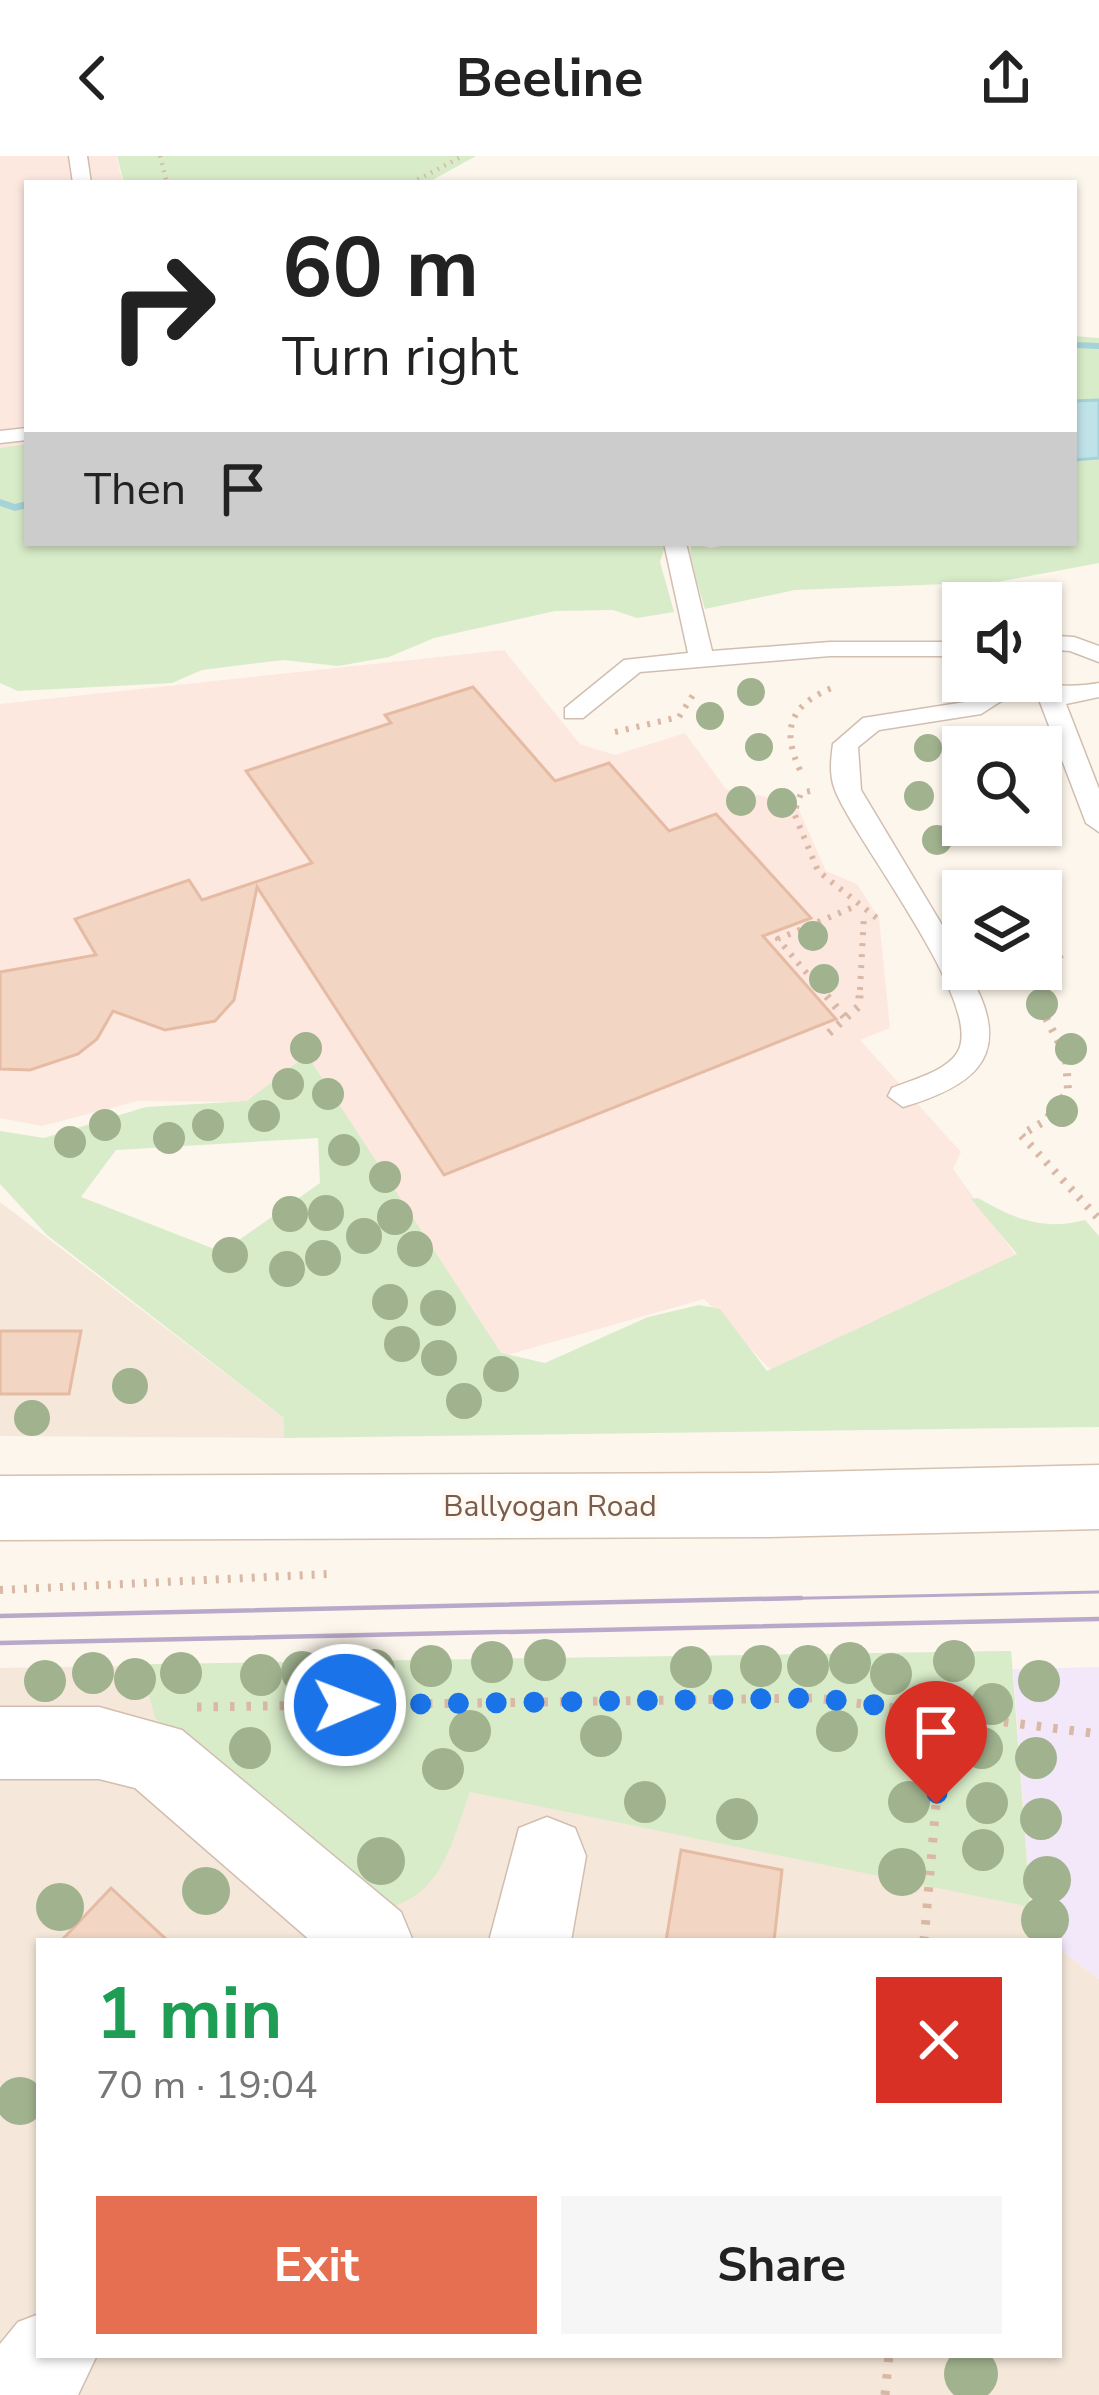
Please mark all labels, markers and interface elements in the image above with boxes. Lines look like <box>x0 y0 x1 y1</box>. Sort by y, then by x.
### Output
text: Beeline <box>456 41 643 115</box>
icon: back <box>60 45 126 111</box>
icon: share <box>973 45 1039 111</box>
text: 60 m <box>282 211 479 326</box>
icon: right <box>84 228 240 384</box>
text: Turn right <box>282 320 518 394</box>
icon: arrive <box>210 456 276 522</box>
text: Then <box>84 459 186 520</box>
map controls <box>942 582 1062 990</box>
button: sound <box>942 582 1062 702</box>
button: search <box>942 726 1062 846</box>
button: layers <box>942 870 1062 990</box>
street label: Ballyogan Road <box>443 1486 657 1527</box>
position arrow <box>282 1642 408 1768</box>
pin <box>885 1681 987 1804</box>
icon: arrive <box>903 1699 969 1765</box>
text: 1 min <box>96 1965 282 2063</box>
button: close <box>876 1977 1002 2103</box>
text: 70 m · 19:04 <box>96 2059 318 2112</box>
button: Exit <box>96 2196 537 2334</box>
button: Share <box>561 2196 1002 2334</box>

